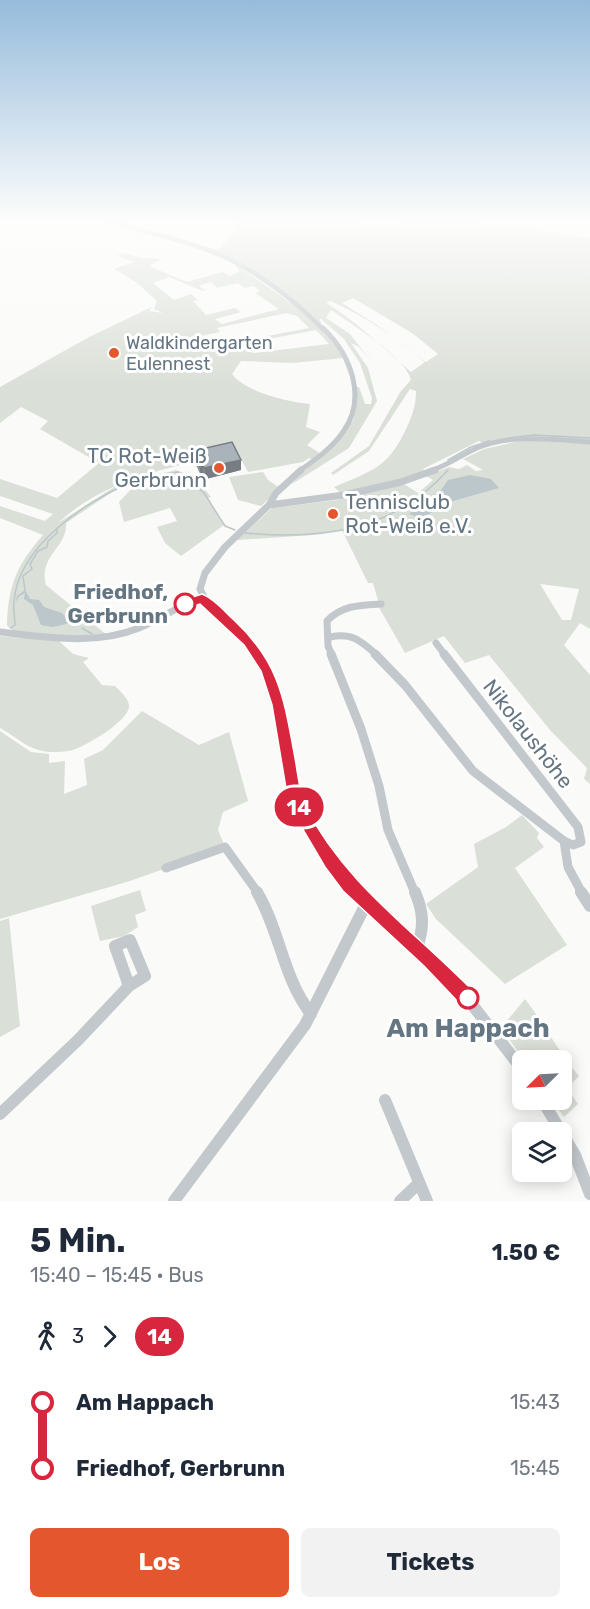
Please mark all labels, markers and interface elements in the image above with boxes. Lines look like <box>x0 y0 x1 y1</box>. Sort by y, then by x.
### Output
place label: Waldkindergarten Eulennest <box>126 332 273 375</box>
marker: Waldkindergarten Eulennest <box>107 346 121 360</box>
place label: TC Rot-Weiß Gerbrunn <box>87 443 207 492</box>
marker: TC Rot-Weiß Gerbrunn <box>212 461 226 475</box>
place label: Tennisclub Rot-Weiß e.V. <box>345 489 472 538</box>
marker: Tennisclub Rot-Weiß e.V. <box>326 507 340 521</box>
place label: Friedhof, Gerbrunn <box>68 579 168 628</box>
marker: Friedhof, Gerbrunn <box>174 593 196 615</box>
street label: Nikolaushöhe <box>478 674 579 793</box>
line badge: 14 <box>272 788 326 826</box>
text: 14 <box>287 795 311 820</box>
marker: Am Happach <box>457 987 479 1009</box>
place label: Am Happach <box>386 1013 550 1044</box>
north arrow <box>512 1050 572 1110</box>
map controls <box>512 1050 572 1182</box>
button: layers <box>512 1122 572 1182</box>
text: 5 Min. <box>30 1221 126 1260</box>
text: 1.50 € <box>492 1239 560 1266</box>
text: 15:40 – 15:45 · Bus <box>30 1263 204 1287</box>
icon: walk <box>30 1320 63 1353</box>
icon: forward <box>93 1320 126 1353</box>
text: 3 <box>72 1324 84 1348</box>
text: 14 <box>147 1324 172 1349</box>
text: Am Happach <box>76 1389 214 1416</box>
text: 15:43 <box>510 1390 560 1414</box>
text: Friedhof, Gerbrunn <box>76 1455 285 1482</box>
text: 15:45 <box>510 1456 560 1480</box>
button: Los <box>30 1528 289 1597</box>
button: Tickets <box>301 1528 560 1597</box>

